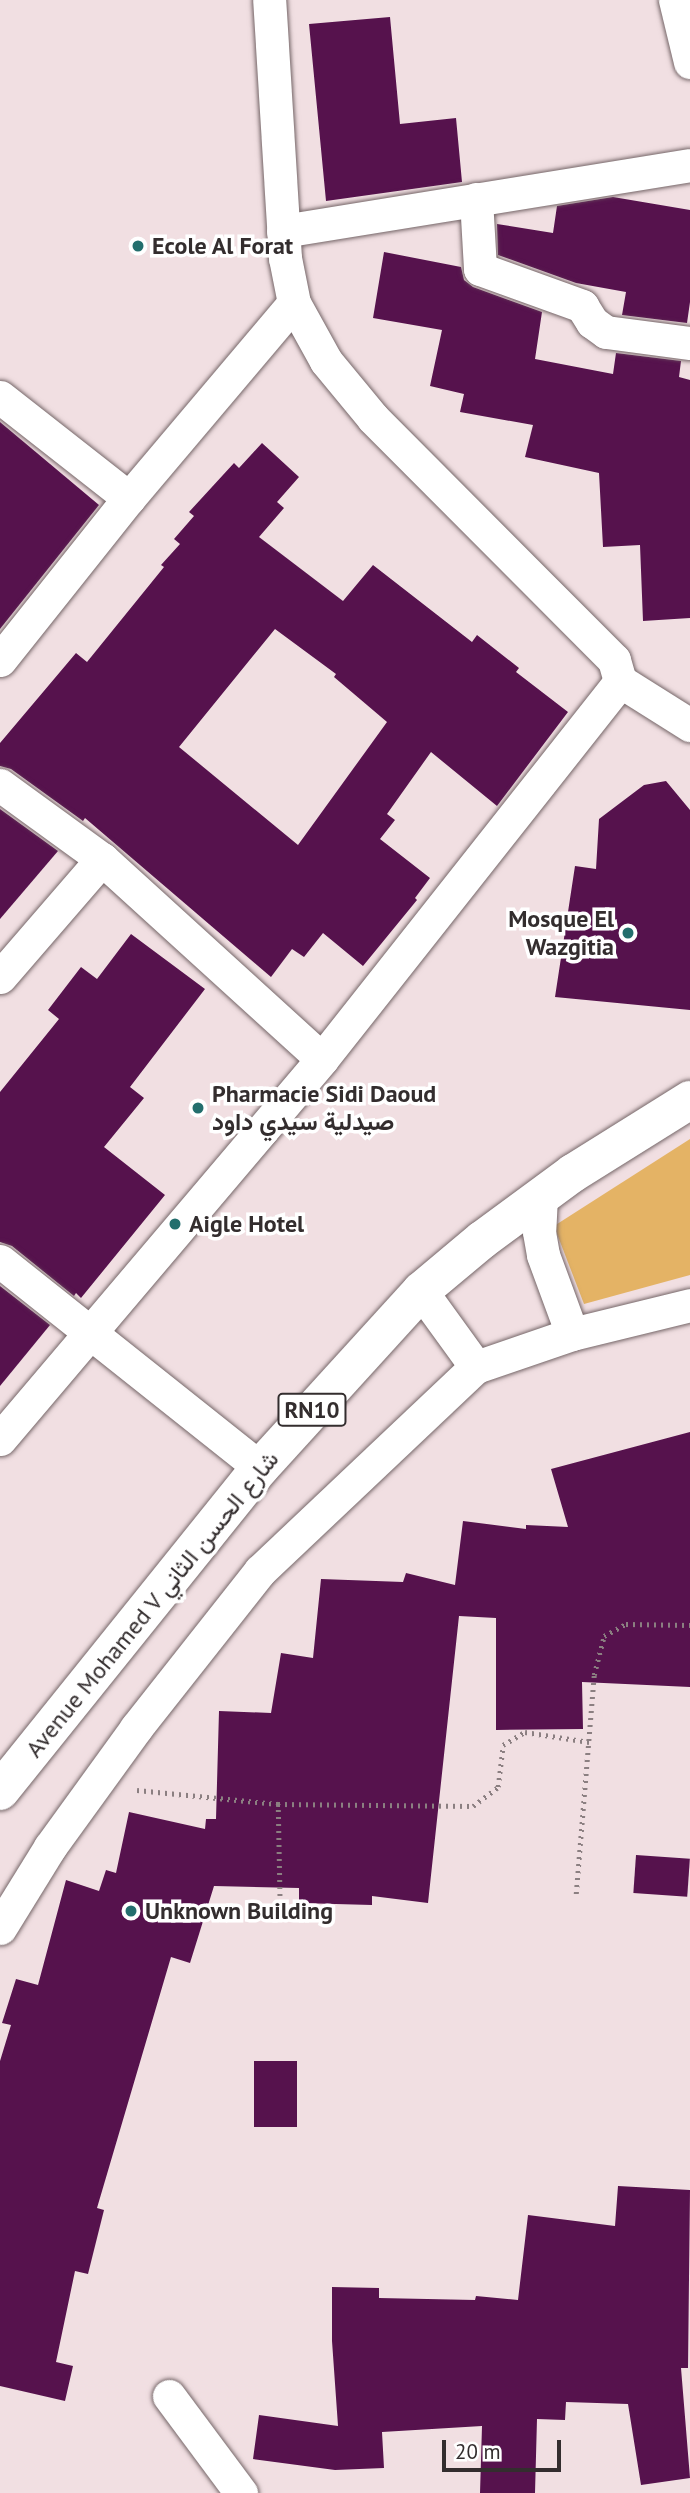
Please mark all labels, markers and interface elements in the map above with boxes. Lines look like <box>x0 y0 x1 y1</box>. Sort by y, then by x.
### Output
place label: Ecole Al Forat <box>152 232 294 260</box>
marker: Ecole Al Forat <box>130 238 146 254</box>
place label: Mosque El Wazgitia <box>508 905 614 961</box>
marker: Mosque El Wazgitia <box>620 925 636 941</box>
place label: Pharmacie Sidi Daoud صيدلية سيدي داود <box>212 1080 436 1136</box>
marker: Pharmacie Sidi Daoud صيدلية سيدي داود <box>190 1100 206 1116</box>
place label: Aigle Hotel <box>189 1210 304 1238</box>
marker: Aigle Hotel <box>167 1216 183 1232</box>
road number: RN10 <box>277 1390 347 1429</box>
street label: Avenue Mohamed V شارع الحسن الثاني <box>19 1445 285 1763</box>
place label: Unknown Building <box>145 1897 333 1925</box>
marker: Unknown Building <box>123 1903 139 1919</box>
scale bar <box>445 2426 564 2470</box>
text: 20 m <box>455 2438 501 2465</box>

